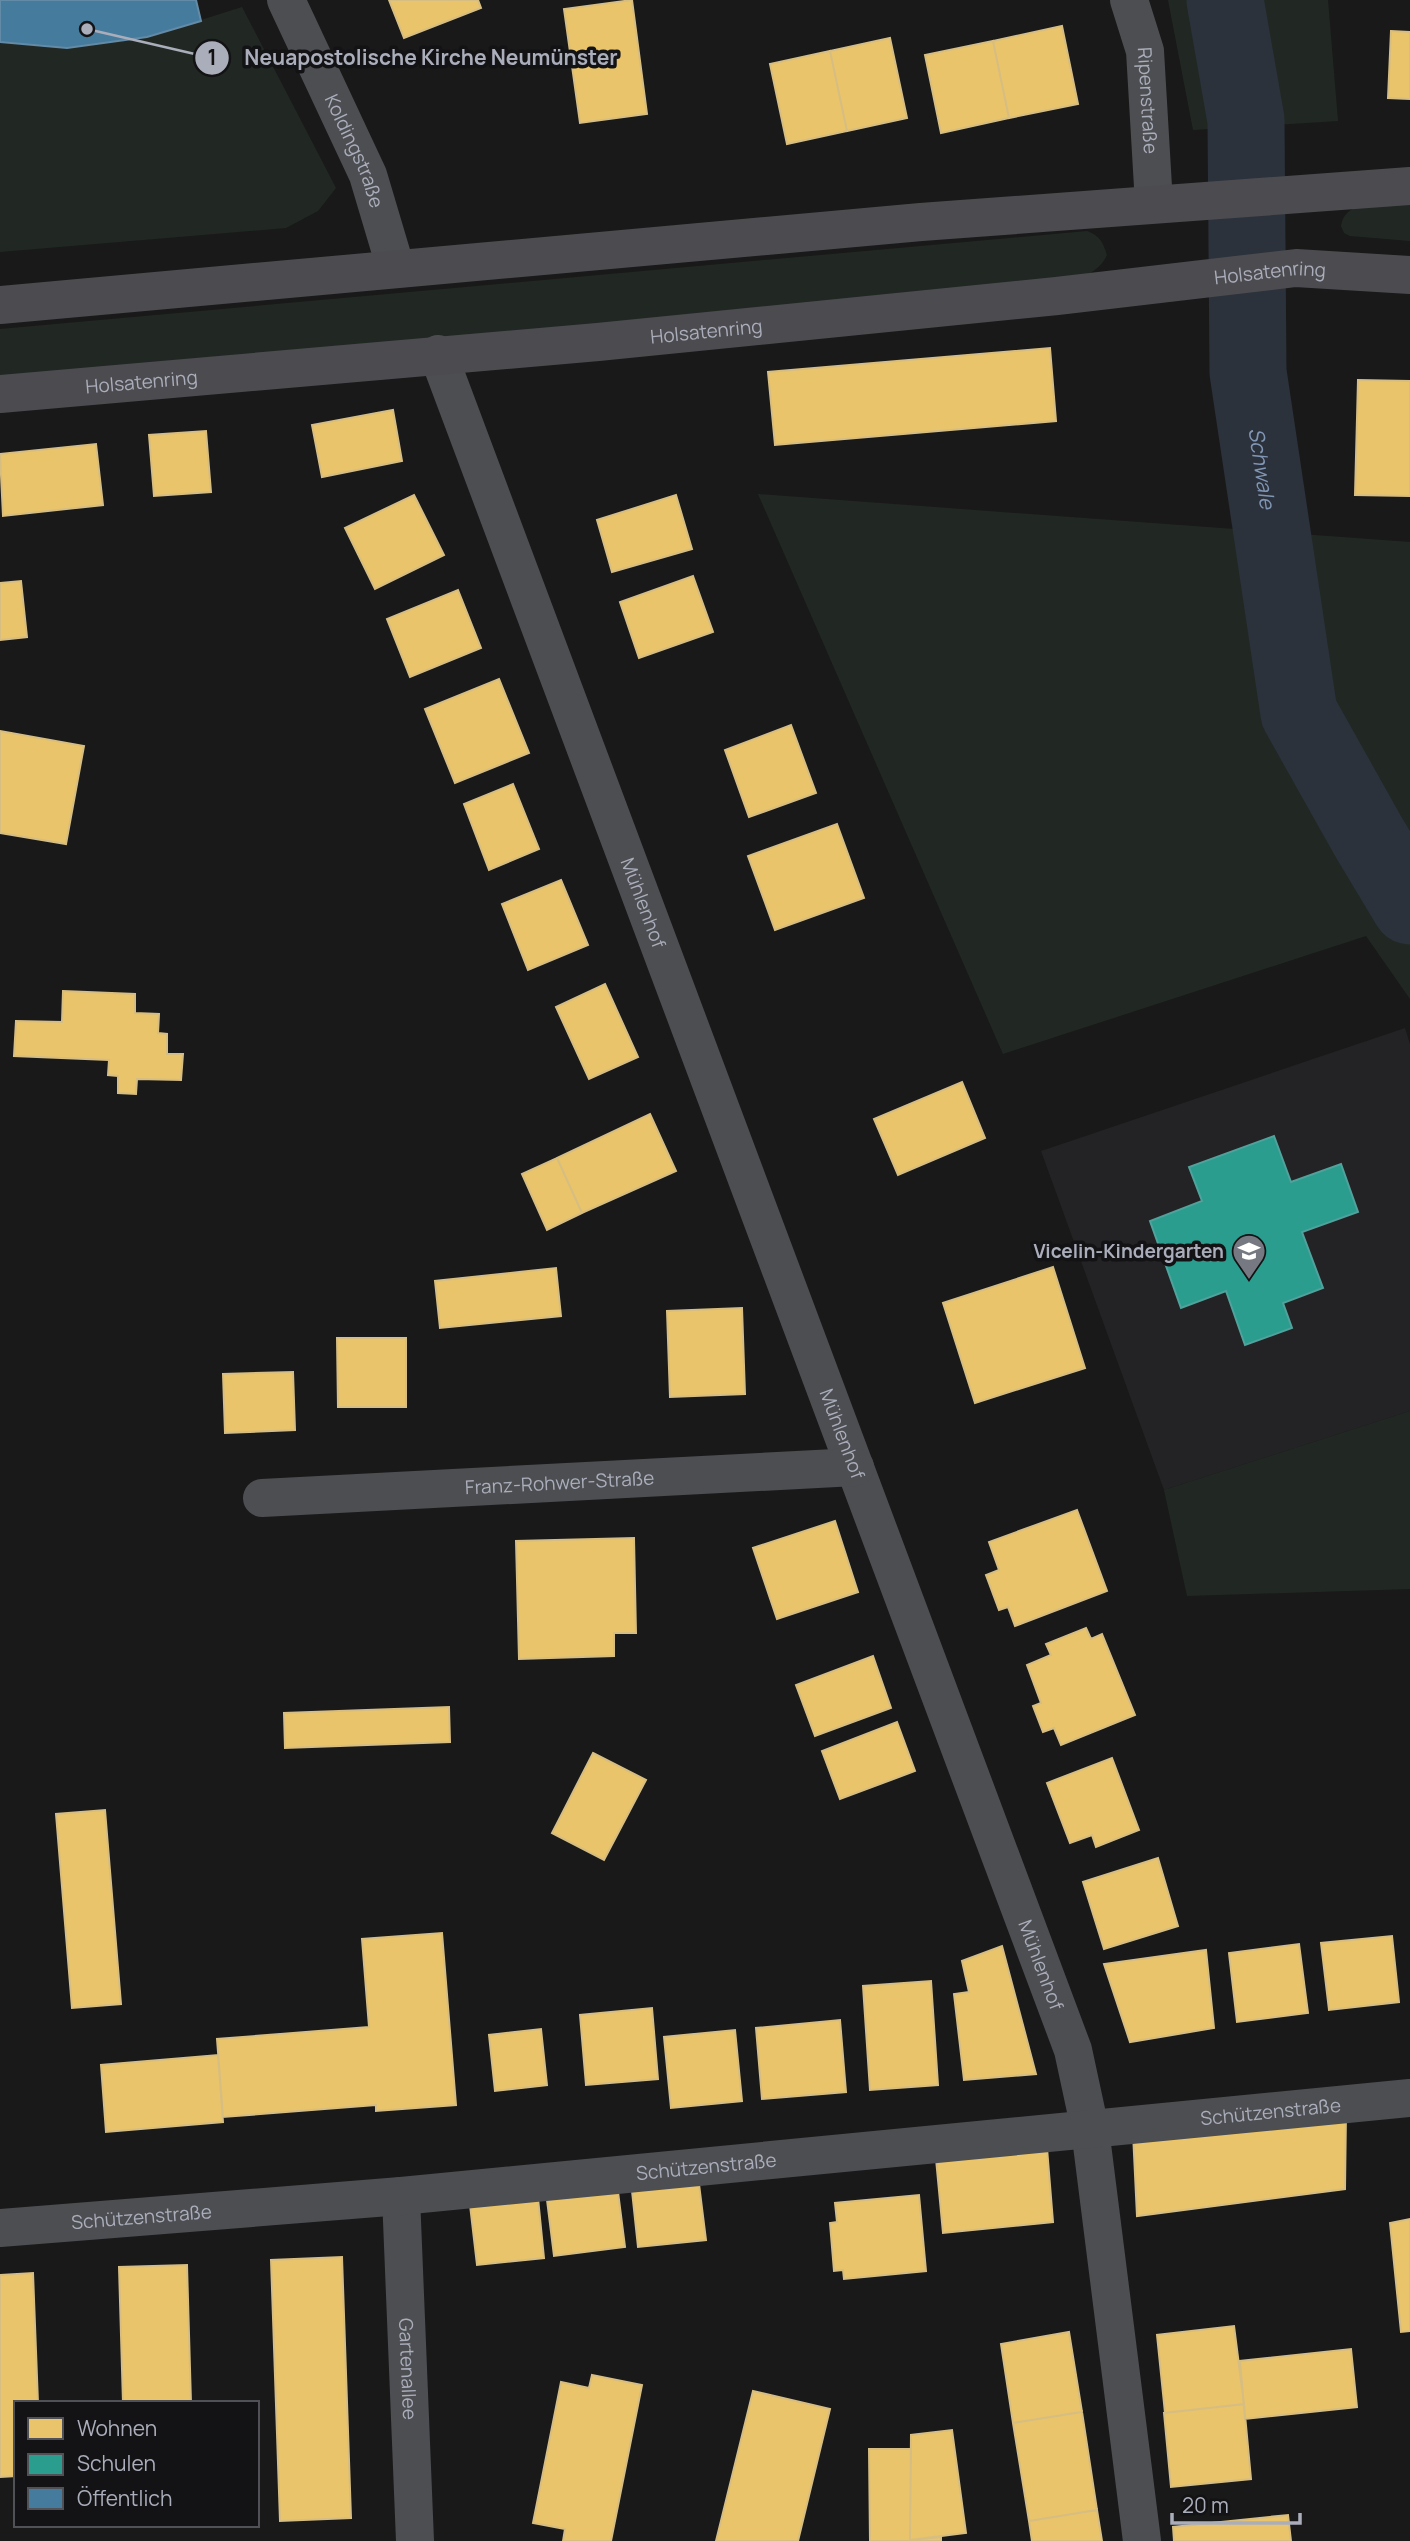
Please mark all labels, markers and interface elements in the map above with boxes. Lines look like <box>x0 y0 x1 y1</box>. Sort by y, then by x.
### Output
callout: Neuapostolische Kirche Neumünster <box>195 37 631 79</box>
text: 1 <box>207 43 217 71</box>
text: Neuapostolische Kirche Neumünster <box>244 43 618 71</box>
street label: Ripenstraße <box>1132 46 1164 155</box>
street label: Koldingstraße <box>319 90 390 211</box>
street label: Holsatenring <box>1213 255 1327 291</box>
street label: Holsatenring <box>649 313 763 350</box>
street label: Holsatenring <box>84 364 199 400</box>
water label: Schwale <box>1243 426 1282 512</box>
street label: Mühlenhof <box>615 854 672 952</box>
school or university icon: Vicelin-Kindergarten <box>1230 1232 1268 1281</box>
place label: Vicelin-Kindergarten <box>1034 1238 1224 1264</box>
street label: Mühlenhof <box>814 1385 871 1483</box>
street label: Franz-Rohwer-Straße <box>464 1465 655 1500</box>
street label: Mühlenhof <box>1012 1916 1070 2014</box>
street label: Schützenstraße <box>1199 2092 1342 2131</box>
street label: Schützenstraße <box>635 2147 778 2186</box>
street label: Schützenstraße <box>70 2198 213 2235</box>
street label: Gartenallee <box>393 2317 423 2420</box>
legend <box>14 2401 259 2527</box>
text: Wohnen <box>77 2414 157 2442</box>
text: Schulen <box>77 2449 156 2477</box>
scale bar <box>1172 2482 1300 2526</box>
text: Öffentlich <box>77 2484 172 2512</box>
text: 20 m <box>1182 2491 1229 2519</box>

